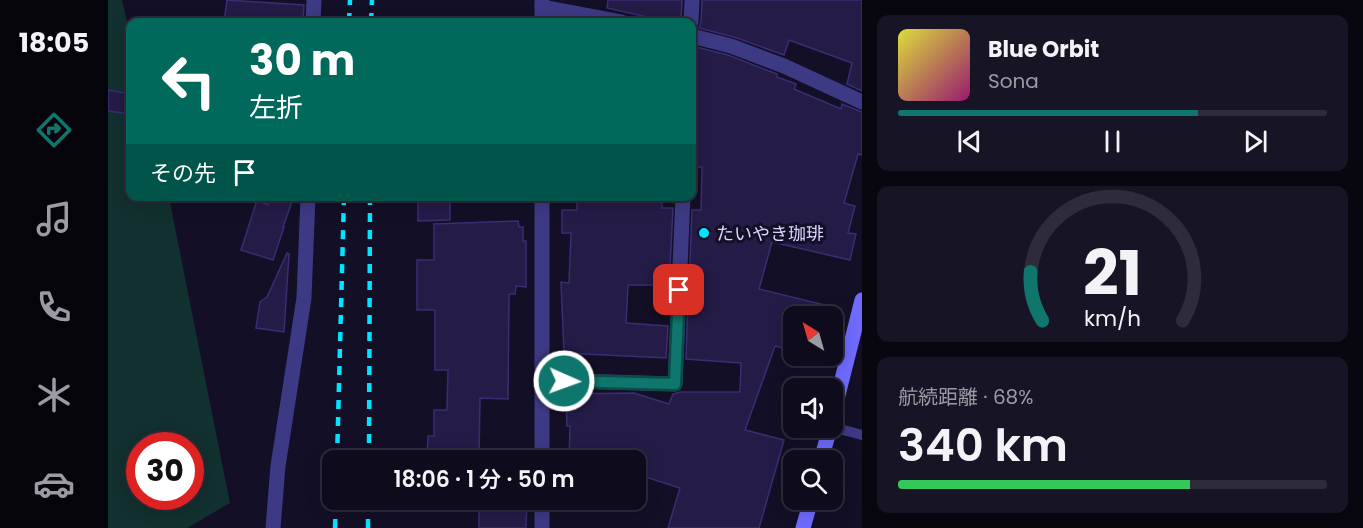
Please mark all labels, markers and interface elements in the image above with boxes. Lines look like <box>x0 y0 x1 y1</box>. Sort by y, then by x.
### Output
text: 18:05 <box>19 24 89 61</box>
text: 30 m <box>249 31 355 90</box>
text: Blue Orbit <box>988 34 1099 65</box>
icon: left <box>150 42 228 120</box>
text: Sona <box>988 67 1039 95</box>
text: 左折 <box>249 89 303 126</box>
icon: directions <box>33 109 75 151</box>
icon: previous <box>953 125 986 158</box>
icon: pause <box>1096 125 1129 158</box>
icon: next <box>1239 125 1272 158</box>
icon: arrive <box>228 156 261 189</box>
text: その先 <box>150 158 216 189</box>
icon: music <box>33 198 75 240</box>
place label: たいやき珈琲 <box>716 221 824 246</box>
marker: たいやき珈琲 <box>697 226 711 240</box>
text: 21 <box>1083 229 1142 317</box>
pin <box>653 264 704 315</box>
icon: arrive <box>662 273 695 306</box>
icon: phone <box>33 286 75 328</box>
text: km/h <box>1084 303 1141 334</box>
north arrow <box>783 306 843 366</box>
map controls <box>783 306 843 510</box>
position arrow <box>532 349 596 413</box>
icon: climate <box>33 374 75 416</box>
button: sound <box>783 378 843 438</box>
text: 航続距離 · 68% <box>898 383 1033 411</box>
text: 340 km <box>898 414 1068 477</box>
speed limit sign: 30 <box>126 432 204 510</box>
button: search <box>783 450 843 510</box>
icon: car <box>33 463 75 505</box>
text: 18:06 · 1 分 · 50 m <box>394 464 574 495</box>

